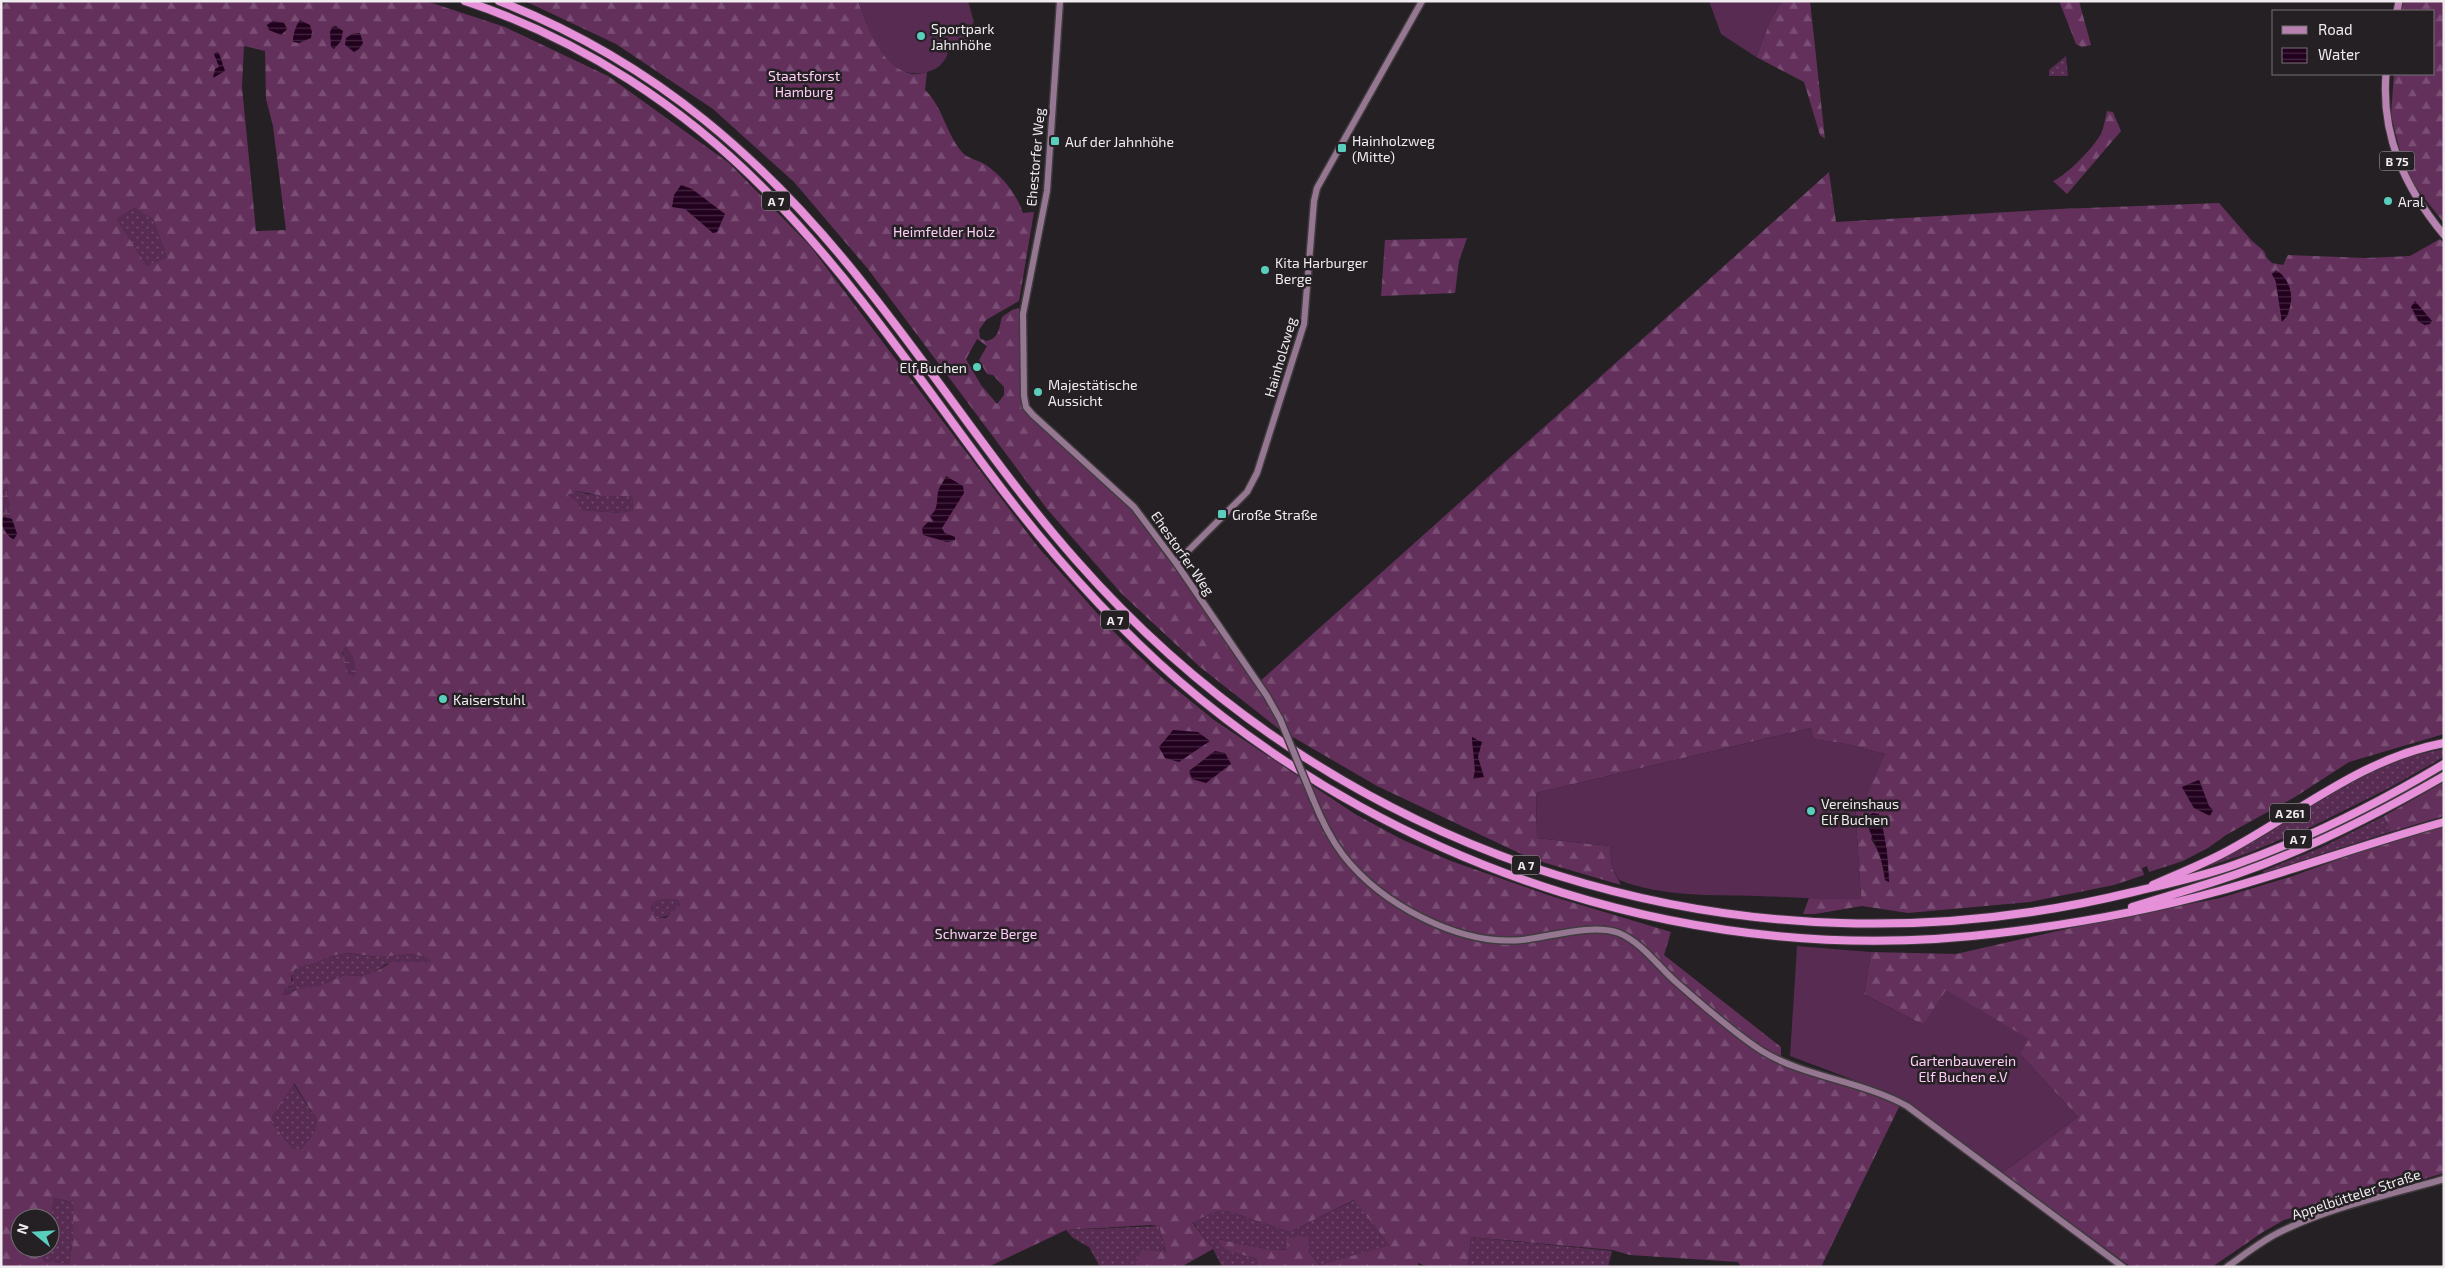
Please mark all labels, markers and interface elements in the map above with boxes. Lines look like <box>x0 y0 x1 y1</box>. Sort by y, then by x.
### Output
legend <box>2272 10 2435 75</box>
place label: Sportpark Jahnhöhe <box>931 20 994 53</box>
text: Road <box>2318 20 2353 38</box>
marker: Sportpark Jahnhöhe <box>915 30 927 42</box>
text: Water <box>2318 45 2360 63</box>
park label: Staatsforst Hamburg <box>768 67 840 100</box>
street label: Ehestorfer Weg <box>1022 107 1048 207</box>
place label: Hainholzweg (Mitte) <box>1352 132 1435 165</box>
place label: Auf der Jahnhöhe <box>1065 133 1174 150</box>
marker: Auf der Jahnhöhe <box>1049 135 1061 147</box>
marker: Hainholzweg (Mitte) <box>1336 142 1348 154</box>
road number: B 75 <box>2380 152 2414 170</box>
road number: A 7 <box>762 192 790 210</box>
place label: Aral <box>2398 193 2425 210</box>
marker: Aral <box>2382 195 2394 207</box>
park label: Heimfelder Holz <box>893 223 995 240</box>
place label: Kita Harburger Berge <box>1275 254 1368 287</box>
marker: Kita Harburger Berge <box>1259 264 1271 276</box>
street label: Hainholzweg <box>1260 315 1300 399</box>
place label: Elf Buchen <box>900 359 967 376</box>
marker: Elf Buchen <box>971 361 983 373</box>
place label: Majestätische Aussicht <box>1048 376 1138 409</box>
marker: Majestätische Aussicht <box>1032 386 1044 398</box>
place label: Große Straße <box>1232 506 1318 523</box>
street label: Ehestorfer Weg <box>1148 508 1218 599</box>
marker: Große Straße <box>1216 508 1228 520</box>
road number: A 7 <box>1101 610 1129 630</box>
place label: Kaiserstuhl <box>453 691 526 708</box>
marker: Kaiserstuhl <box>437 693 449 705</box>
place label: Vereinshaus Elf Buchen <box>1821 795 1899 828</box>
road number: A 261 <box>2270 804 2310 822</box>
marker: Vereinshaus Elf Buchen <box>1805 805 1817 817</box>
road number: A 7 <box>2284 830 2312 849</box>
road number: A 7 <box>1512 856 1540 874</box>
park label: Schwarze Berge <box>935 925 1037 942</box>
park label: Gartenbauverein Elf Buchen e.V <box>1910 1052 2016 1085</box>
street label: Appelbütteler Straße <box>2290 1165 2422 1223</box>
north arrow <box>10 1208 60 1258</box>
text: N <box>13 1221 32 1236</box>

